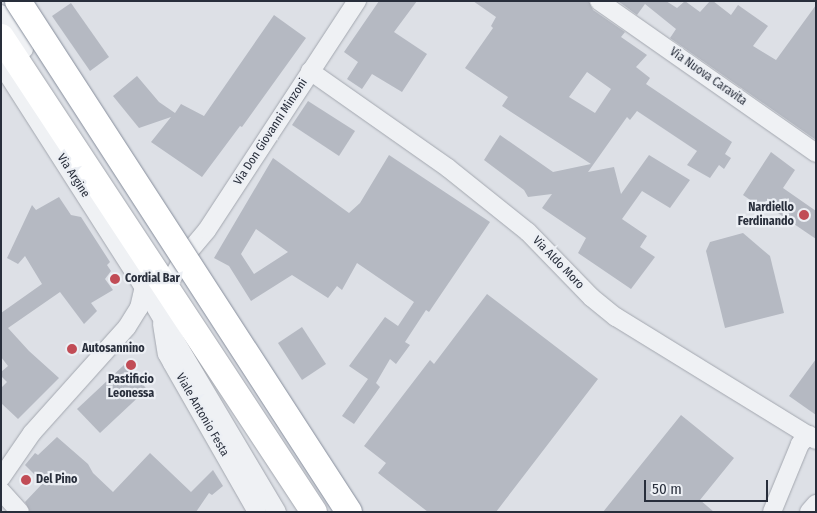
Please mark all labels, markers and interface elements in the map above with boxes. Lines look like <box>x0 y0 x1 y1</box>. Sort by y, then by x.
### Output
street label: Via Nuova Caravita <box>667 45 749 109</box>
street label: Via Don Giovanni Minzoni <box>231 76 311 188</box>
street label: Via Argine <box>54 151 92 201</box>
place label: Nardiello Ferdinando <box>738 201 794 229</box>
marker: Nardiello Ferdinando <box>798 209 810 221</box>
street label: Via Aldo Moro <box>529 234 587 292</box>
place label: Cordial Bar <box>125 272 180 286</box>
marker: Cordial Bar <box>109 273 121 285</box>
place label: Autosannino <box>82 342 145 356</box>
marker: Autosannino <box>66 343 78 355</box>
marker: Pastificio Leonessa <box>125 359 137 371</box>
street label: Viale Antonio Festa <box>172 371 232 459</box>
place label: Pastificio Leonessa <box>108 373 154 401</box>
scale bar <box>647 470 771 502</box>
place label: Del Pino <box>36 473 77 487</box>
marker: Del Pino <box>20 474 32 486</box>
text: 50 m <box>652 480 682 498</box>

